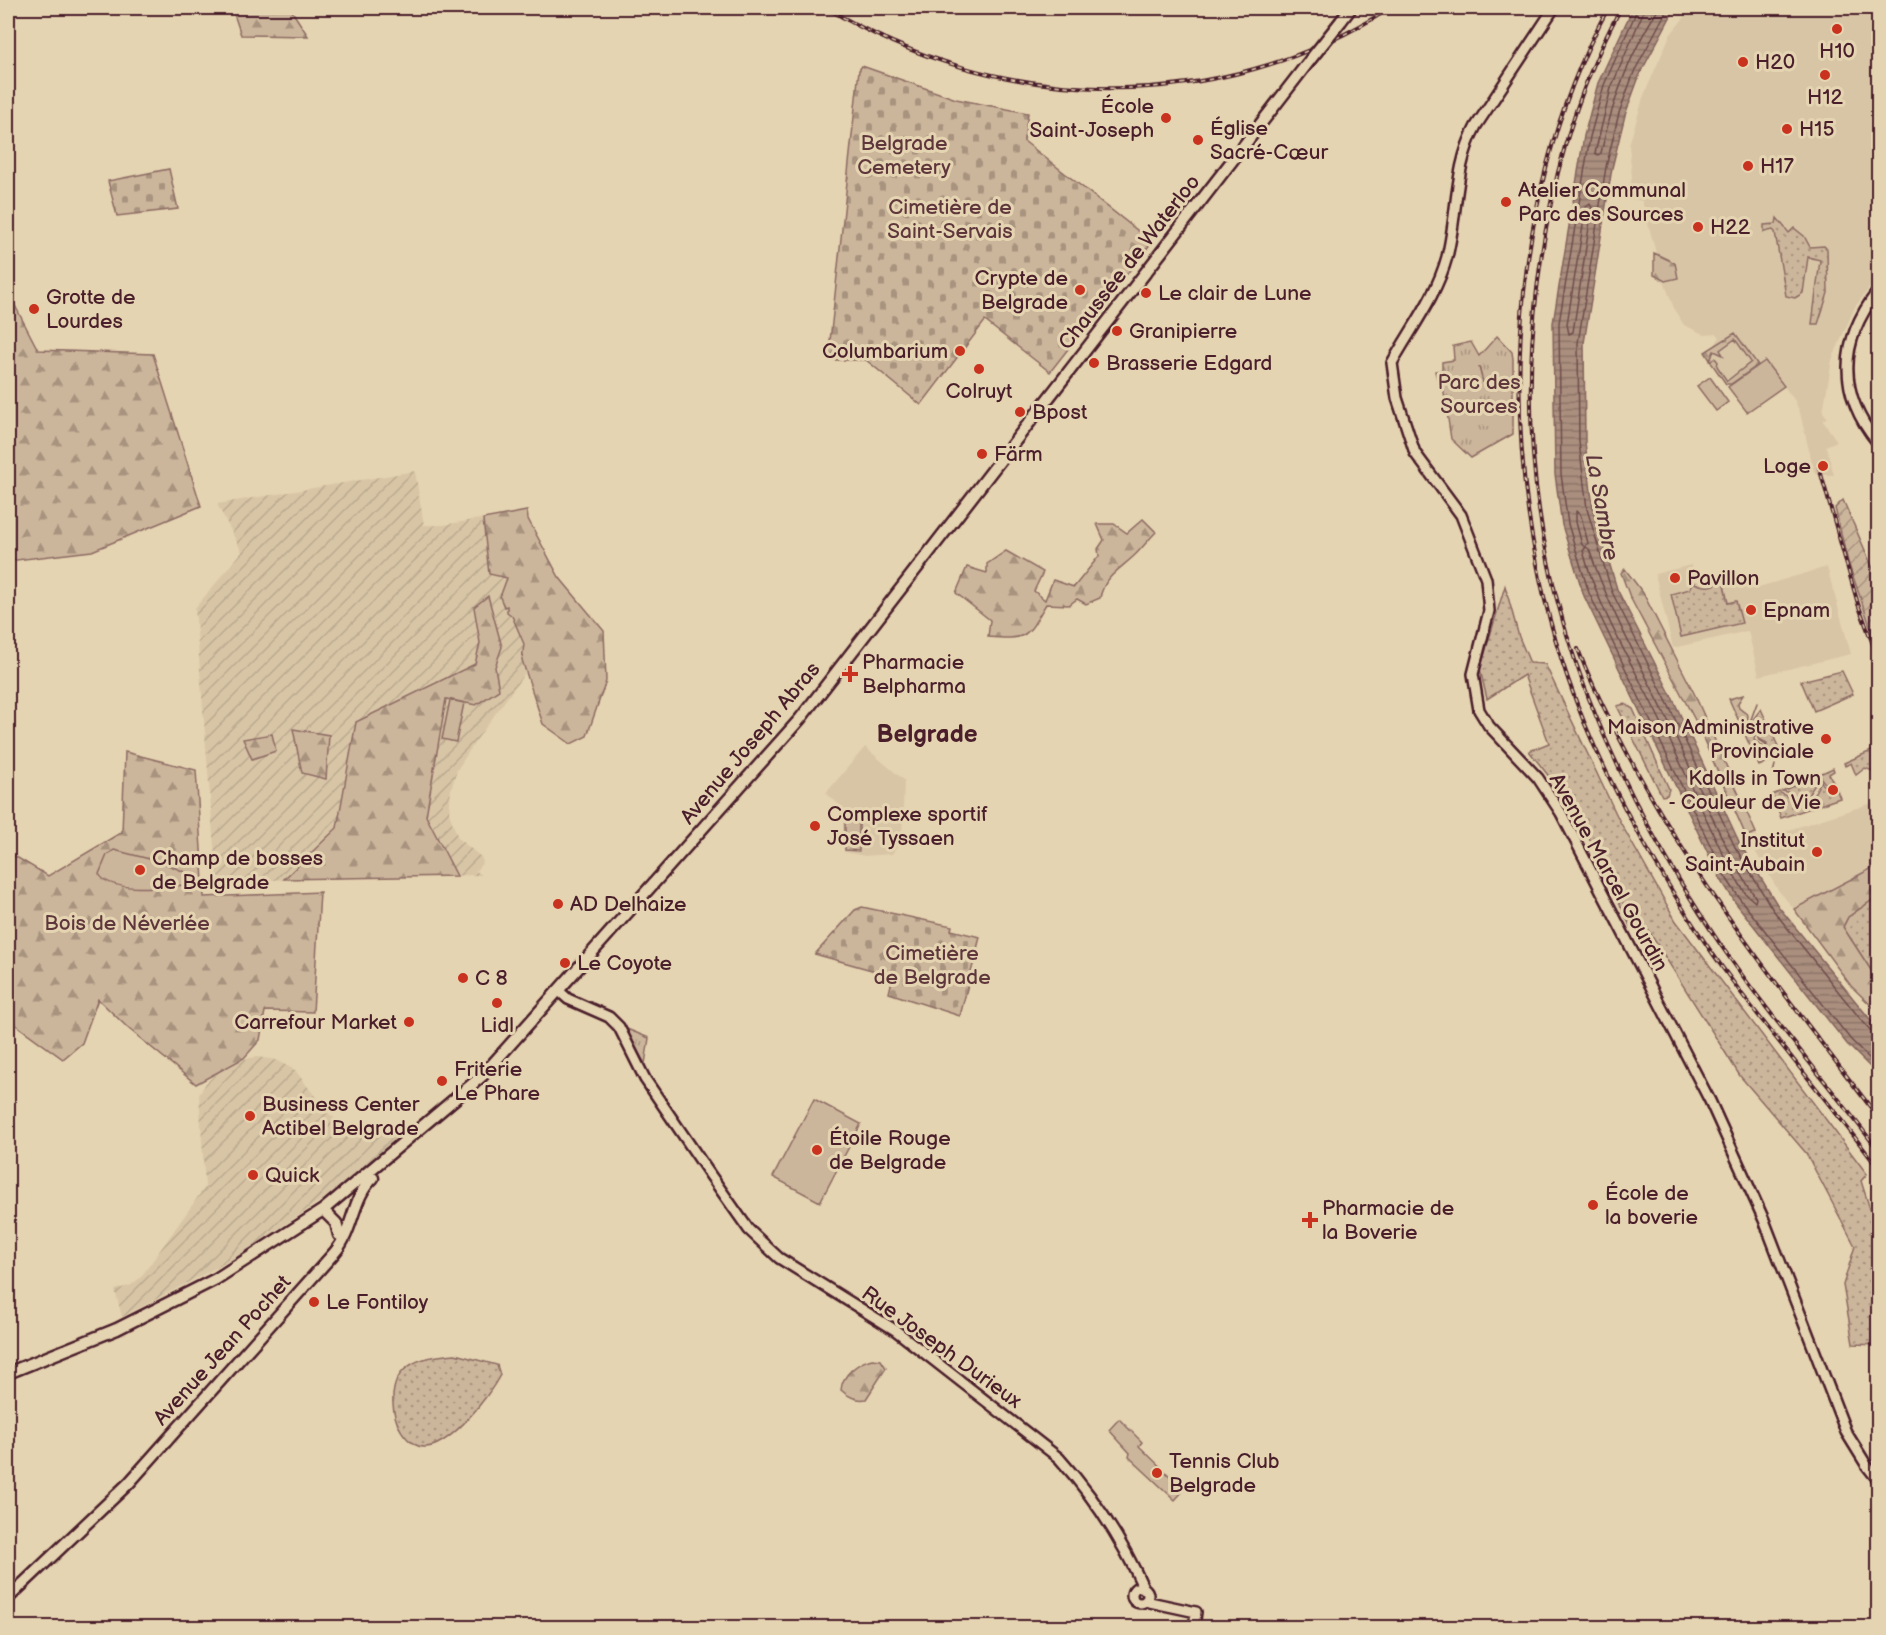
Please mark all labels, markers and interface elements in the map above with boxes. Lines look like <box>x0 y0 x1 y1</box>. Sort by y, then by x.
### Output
marker: H10 <box>1830 22 1844 36</box>
place label: H10 <box>1819 39 1855 64</box>
place label: H20 <box>1755 50 1795 75</box>
marker: H20 <box>1736 55 1750 69</box>
marker: H12 <box>1818 68 1832 82</box>
place label: H12 <box>1807 85 1844 110</box>
place label: École Saint-Joseph <box>1029 94 1154 143</box>
marker: École Saint-Joseph <box>1159 111 1173 125</box>
place label: Église Sacré-Cœur <box>1210 116 1329 165</box>
place label: H15 <box>1799 117 1835 142</box>
marker: H15 <box>1780 122 1794 136</box>
park label: Belgrade Cemetery <box>857 131 951 180</box>
marker: Église Sacré-Cœur <box>1191 133 1205 147</box>
place label: H17 <box>1760 154 1794 179</box>
marker: H17 <box>1741 159 1755 173</box>
street label: Chaussée de Waterloo <box>1053 170 1205 355</box>
place label: Atelier Communal Parc des Sources <box>1518 178 1686 227</box>
park label: Cimetière de Saint-Servais <box>887 195 1013 244</box>
marker: Atelier Communal Parc des Sources <box>1499 195 1513 209</box>
place label: H22 <box>1710 215 1751 240</box>
marker: H22 <box>1691 220 1705 234</box>
place label: Crypte de Belgrade <box>975 266 1068 315</box>
place label: Le clair de Lune <box>1158 281 1312 306</box>
marker: Crypte de Belgrade <box>1073 283 1087 297</box>
place label: Grotte de Lourdes <box>46 285 135 334</box>
marker: Le clair de Lune <box>1139 286 1153 300</box>
marker: Grotte de Lourdes <box>27 302 41 316</box>
place label: Granipierre <box>1129 319 1237 344</box>
marker: Granipierre <box>1110 324 1124 338</box>
place label: Columbarium <box>822 339 948 364</box>
marker: Columbarium <box>953 344 967 358</box>
place label: Brasserie Edgard <box>1106 351 1272 376</box>
marker: Brasserie Edgard <box>1087 356 1101 370</box>
marker: Colruyt <box>972 362 986 376</box>
park label: Parc des Sources <box>1437 370 1521 419</box>
place label: Colruyt <box>946 379 1013 404</box>
place label: Bpost <box>1032 400 1088 425</box>
marker: Bpost <box>1013 405 1027 419</box>
place label: Färm <box>994 442 1043 467</box>
marker: Färm <box>975 447 989 461</box>
water label: La Sambre <box>1579 452 1624 563</box>
place label: Loge <box>1763 454 1811 479</box>
marker: Loge <box>1816 459 1830 473</box>
place label: Pavillon <box>1687 566 1759 591</box>
marker: Pavillon <box>1668 571 1682 585</box>
place label: Epnam <box>1763 598 1830 623</box>
marker: Epnam <box>1744 603 1758 617</box>
place label: Pharmacie Belpharma <box>862 650 966 699</box>
street label: Avenue Joseph Abras <box>675 657 825 829</box>
marker: Pharmacie Belpharma <box>843 667 857 681</box>
place label: Maison Administrative Provinciale <box>1607 715 1814 764</box>
district label: Belgrade <box>877 720 978 749</box>
marker: Maison Administrative Provinciale <box>1819 732 1833 746</box>
place label: Kdolls in Town - Couleur de Vie <box>1668 766 1821 815</box>
street label: Avenue Marcel Gourdin <box>1544 769 1673 976</box>
marker: Kdolls in Town - Couleur de Vie <box>1826 783 1840 797</box>
place label: Complexe sportif José Tyssaen <box>827 802 988 851</box>
marker: Complexe sportif José Tyssaen <box>808 819 822 833</box>
place label: Institut Saint-Aubain <box>1685 828 1806 877</box>
marker: Institut Saint-Aubain <box>1810 845 1824 859</box>
place label: Champ de bosses de Belgrade <box>152 846 323 895</box>
marker: Champ de bosses de Belgrade <box>133 863 147 877</box>
place label: AD Delhaize <box>570 892 687 917</box>
marker: AD Delhaize <box>551 897 565 911</box>
park label: Bois de Néverlée <box>44 911 210 936</box>
park label: Cimetière de Belgrade <box>873 941 991 990</box>
place label: Le Coyote <box>577 951 672 976</box>
marker: Le Coyote <box>558 956 572 970</box>
place label: C 8 <box>475 966 508 991</box>
marker: C 8 <box>456 971 470 985</box>
marker: Lidl <box>490 996 504 1010</box>
place label: Carrefour Market <box>234 1010 398 1035</box>
place label: Lidl <box>480 1013 514 1038</box>
marker: Carrefour Market <box>402 1015 416 1029</box>
place label: Friterie Le Phare <box>454 1057 540 1106</box>
marker: Friterie Le Phare <box>435 1074 449 1088</box>
place label: Business Center Actibel Belgrade <box>262 1092 420 1141</box>
marker: Business Center Actibel Belgrade <box>243 1109 257 1123</box>
place label: Étoile Rouge de Belgrade <box>829 1126 951 1175</box>
marker: Étoile Rouge de Belgrade <box>810 1143 824 1157</box>
place label: Quick <box>265 1163 320 1188</box>
marker: Quick <box>246 1168 260 1182</box>
place label: École de la boverie <box>1605 1181 1698 1230</box>
place label: Pharmacie de la Boverie <box>1322 1196 1454 1245</box>
marker: École de la boverie <box>1586 1198 1600 1212</box>
marker: Pharmacie de la Boverie <box>1303 1213 1317 1227</box>
street label: Avenue Jean Pochet <box>148 1270 297 1431</box>
street label: Rue Joseph Durieux <box>857 1281 1027 1414</box>
place label: Le Fontiloy <box>326 1290 429 1315</box>
marker: Le Fontiloy <box>307 1295 321 1309</box>
place label: Tennis Club Belgrade <box>1169 1449 1280 1498</box>
marker: Tennis Club Belgrade <box>1150 1466 1164 1480</box>

